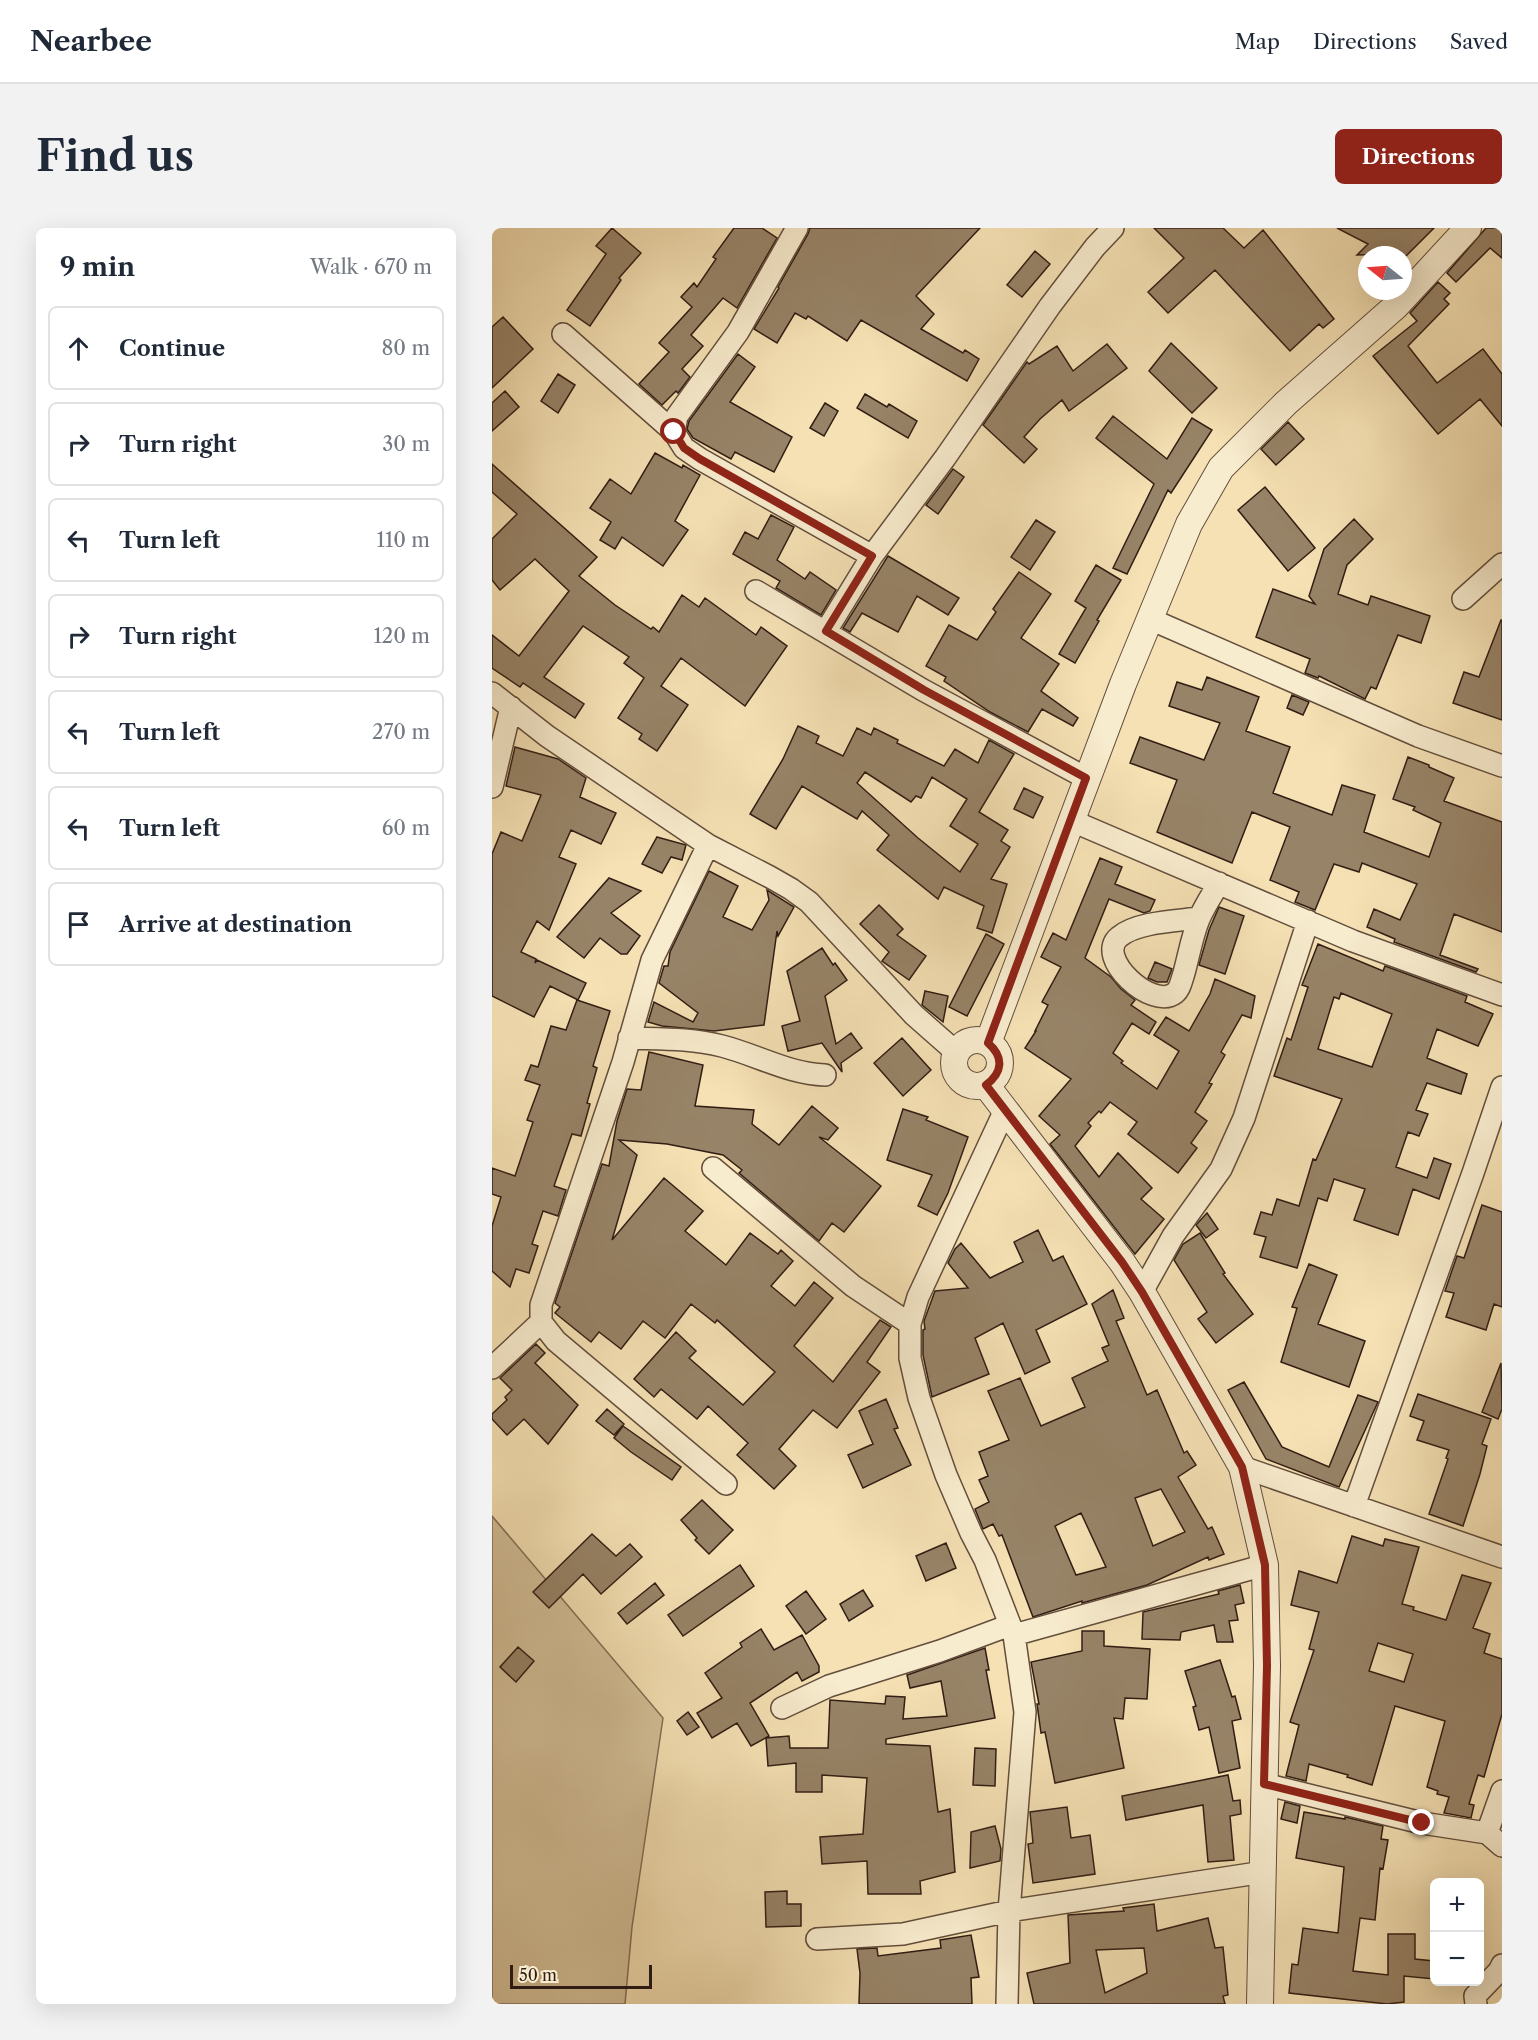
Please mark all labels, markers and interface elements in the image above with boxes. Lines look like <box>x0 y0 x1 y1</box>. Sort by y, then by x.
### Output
text: Nearbee <box>30 24 152 58</box>
text: Map <box>1235 29 1280 54</box>
text: Directions <box>1313 29 1417 54</box>
text: Saved <box>1450 29 1508 54</box>
button: Directions <box>1335 129 1502 184</box>
text: Find us <box>36 130 194 182</box>
north arrow <box>1358 246 1412 300</box>
text: 9 min <box>60 251 135 283</box>
text: Walk · 670 m <box>310 255 432 279</box>
icon: ahead <box>62 332 95 365</box>
text: Continue <box>119 335 225 362</box>
text: 80 m <box>382 336 430 360</box>
route start <box>660 418 686 444</box>
icon: right <box>62 428 95 461</box>
text: Turn right <box>119 431 237 458</box>
text: 30 m <box>382 432 430 456</box>
icon: left <box>62 524 95 557</box>
text: Turn left <box>119 527 220 554</box>
text: 110 m <box>377 528 430 552</box>
icon: right <box>62 620 95 653</box>
text: Turn right <box>119 623 237 650</box>
text: 120 m <box>373 624 430 648</box>
icon: left <box>62 716 95 749</box>
text: Turn left <box>119 719 220 746</box>
text: 270 m <box>372 720 430 744</box>
icon: left <box>62 812 95 845</box>
text: Turn left <box>119 815 220 842</box>
text: 60 m <box>382 816 430 840</box>
icon: arrive <box>62 908 95 941</box>
text: Arrive at destination <box>119 911 352 938</box>
route end <box>1408 1809 1434 1835</box>
map controls <box>1430 1878 1484 1986</box>
button: + <box>1430 1878 1484 1932</box>
button: − <box>1430 1932 1484 1986</box>
scale bar <box>510 1962 652 1990</box>
text: 50 m <box>519 1965 557 1985</box>

